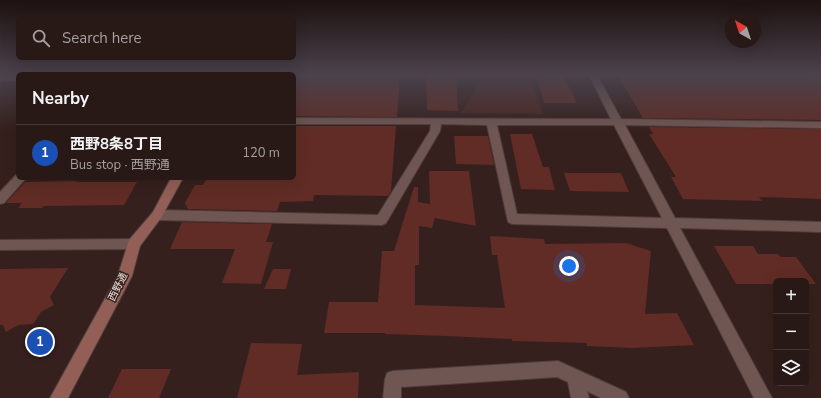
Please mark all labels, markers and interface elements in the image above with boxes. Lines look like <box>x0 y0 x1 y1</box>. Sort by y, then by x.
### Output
north arrow <box>725 12 761 48</box>
search box <box>16 16 296 60</box>
icon: search <box>30 27 52 49</box>
text: Search here <box>62 28 142 48</box>
text: Nearby <box>32 87 89 110</box>
text: 西野8条8丁目 <box>70 134 163 154</box>
text: 1 <box>41 144 49 162</box>
text: 120 m <box>242 144 280 162</box>
text: Bus stop · 西野通 <box>70 156 170 174</box>
your location <box>559 256 579 276</box>
street label: 西野通 <box>105 270 131 304</box>
map controls <box>773 278 809 386</box>
button: + <box>773 278 809 314</box>
button: − <box>773 314 809 350</box>
pin: 1 <box>27 327 53 357</box>
button: layers <box>773 350 809 386</box>

